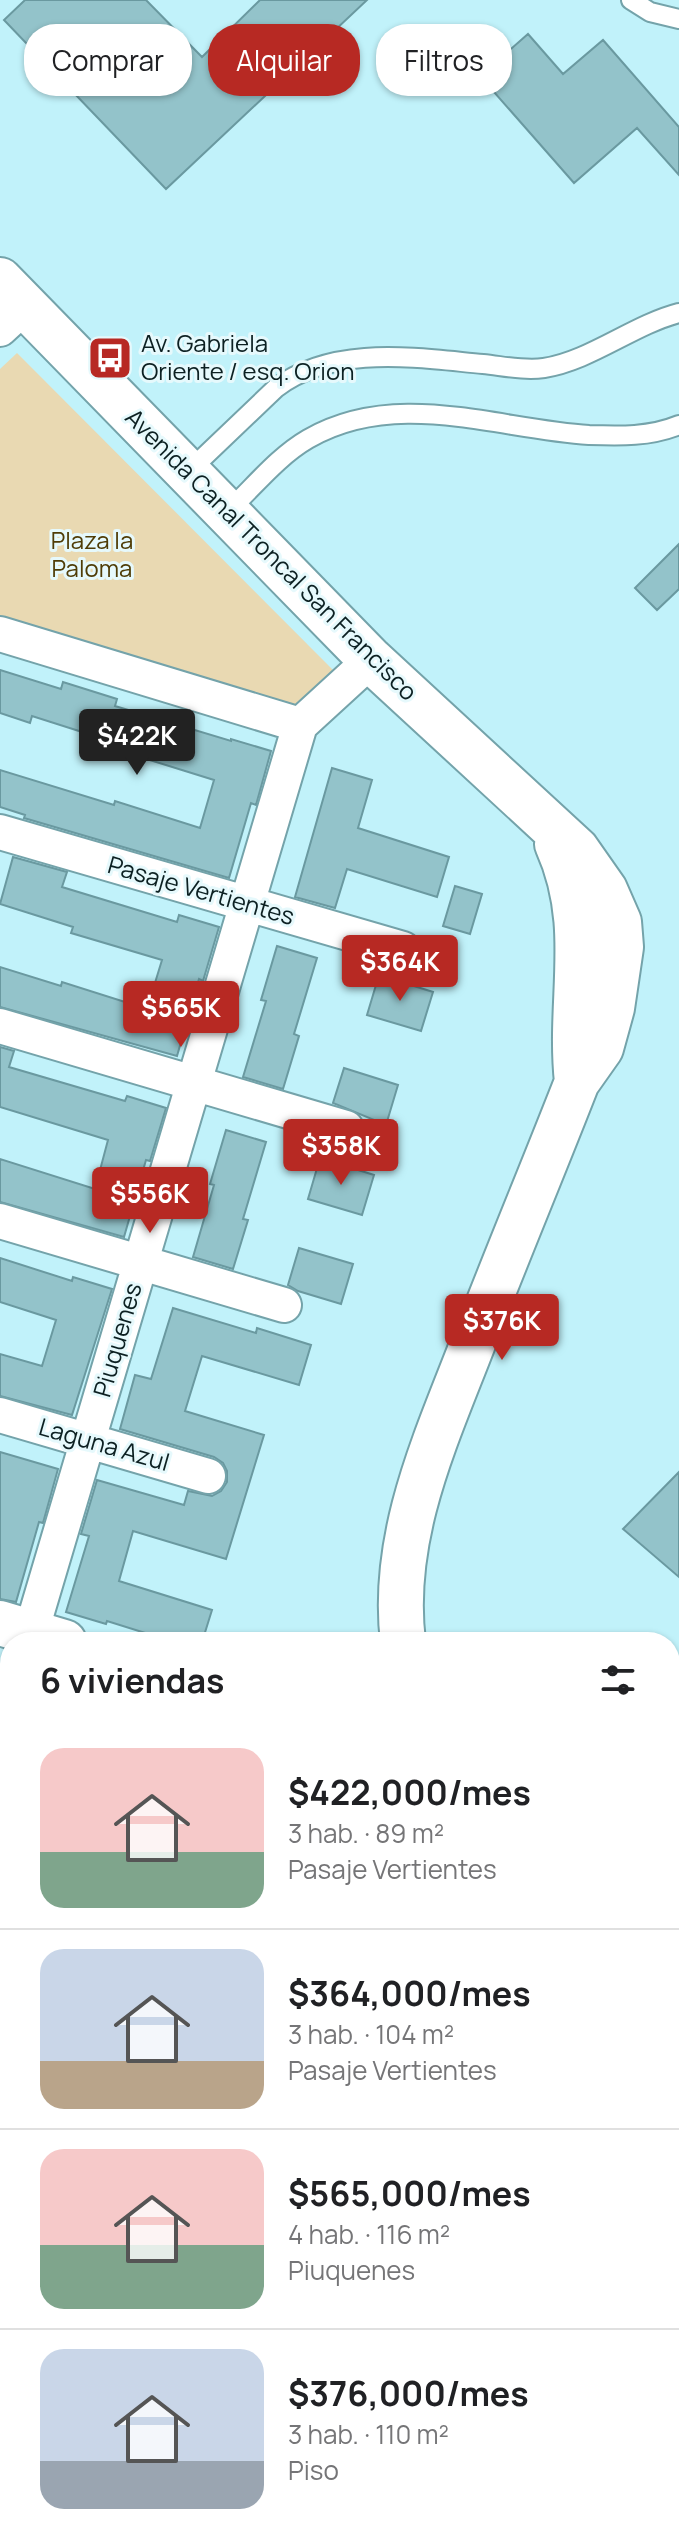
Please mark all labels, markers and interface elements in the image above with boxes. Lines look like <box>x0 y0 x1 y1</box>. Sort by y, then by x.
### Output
chip: Comprar <box>24 24 192 96</box>
chip: Alquilar <box>208 24 360 96</box>
chip: Filtros <box>376 24 512 96</box>
place label: Av. Gabriela Oriente / esq. Orion <box>141 326 354 387</box>
bus stop icon: Av. Gabriela Oriente / esq. Orion <box>86 334 134 382</box>
street label: Avenida Canal Troncal San Francisco <box>119 401 425 707</box>
park label: Plaza la Paloma <box>51 523 133 584</box>
pin: $422K <box>81 709 193 777</box>
text: $422K <box>97 717 177 753</box>
street label: Pasaje Vertientes <box>104 847 299 932</box>
pin: $364K <box>344 935 456 1003</box>
text: $364K <box>360 943 440 979</box>
pin: $565K <box>125 981 237 1049</box>
text: $565K <box>141 989 221 1025</box>
pin: $358K <box>285 1119 397 1187</box>
text: $358K <box>301 1127 381 1163</box>
pin: $556K <box>94 1167 206 1235</box>
text: $556K <box>110 1175 190 1211</box>
street label: Piuquenes <box>85 1279 149 1401</box>
pin: $376K <box>446 1294 558 1362</box>
text: $376K <box>463 1302 541 1338</box>
street label: Laguna Azul <box>35 1409 173 1478</box>
text: 6 viviendas <box>40 1657 225 1703</box>
icon: filters <box>596 1658 640 1702</box>
text: $422,000/mes <box>288 1769 531 1815</box>
icon: home <box>104 1780 200 1876</box>
text: 3 hab. · 89 m² <box>288 1815 444 1851</box>
text: Pasaje Vertientes <box>288 1851 497 1887</box>
text: $364,000/mes <box>288 1970 531 2016</box>
icon: home <box>104 1981 200 2077</box>
text: 3 hab. · 104 m² <box>288 2016 454 2052</box>
text: Pasaje Vertientes <box>288 2052 497 2088</box>
text: $565,000/mes <box>288 2170 531 2216</box>
icon: home <box>104 2181 200 2277</box>
text: 4 hab. · 116 m² <box>288 2216 450 2252</box>
text: Piuquenes <box>288 2252 415 2288</box>
text: $376,000/mes <box>288 2370 529 2416</box>
icon: home <box>104 2381 200 2477</box>
text: 3 hab. · 110 m² <box>288 2416 449 2452</box>
text: Piso <box>288 2452 339 2488</box>

